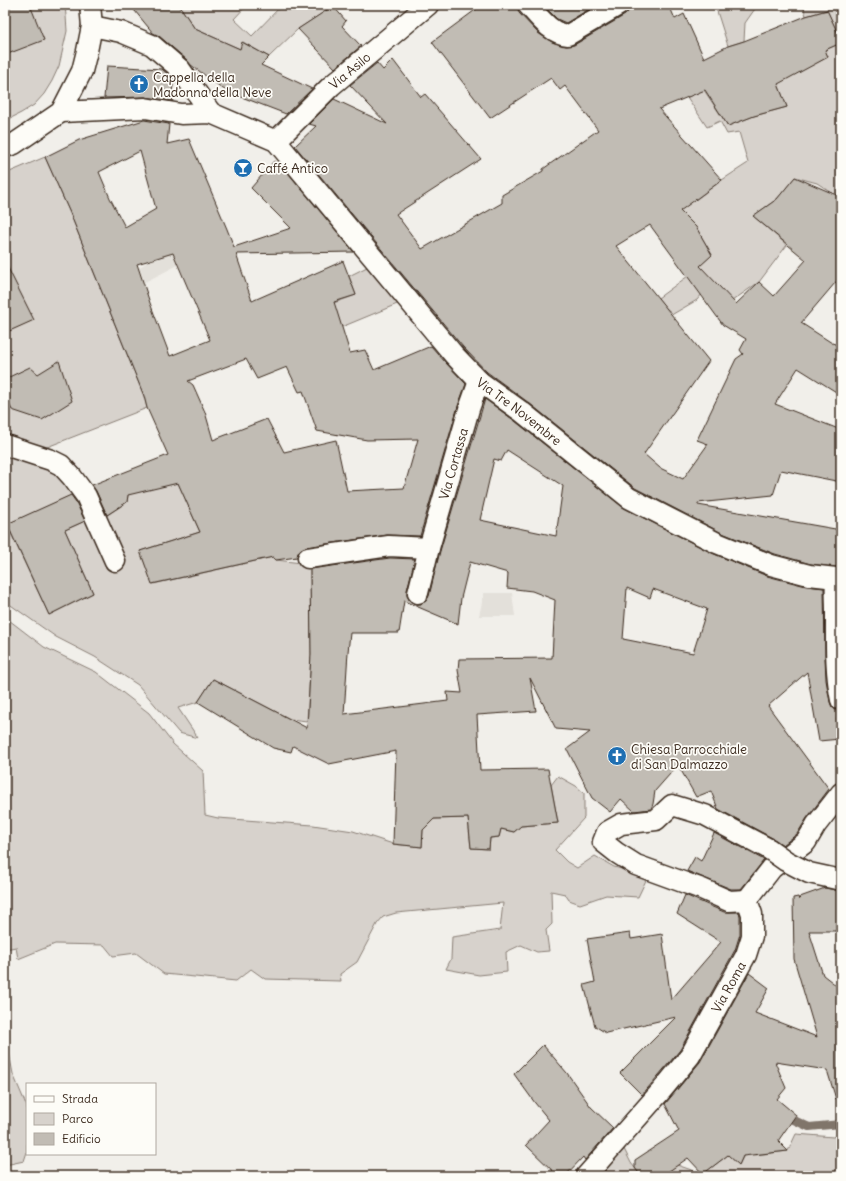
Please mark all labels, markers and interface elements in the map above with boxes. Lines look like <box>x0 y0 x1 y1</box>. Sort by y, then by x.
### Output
street label: Via Asilo <box>326 49 374 93</box>
place label: Cappella della Madonna della Neve <box>153 69 271 101</box>
church icon: Cappella della Madonna della Neve <box>128 73 150 95</box>
bar icon: Caffé Antico <box>232 157 254 179</box>
place label: Caffé Antico <box>257 160 328 177</box>
street label: Via Tre Novembre <box>473 374 565 449</box>
street label: Via Cortassa <box>435 426 472 502</box>
place label: Chiesa Parrocchiale di San Dalmazzo <box>631 741 747 773</box>
church icon: Chiesa Parrocchiale di San Dalmazzo <box>606 745 628 767</box>
street label: Via Roma <box>708 958 750 1016</box>
legend <box>26 1083 156 1155</box>
text: Strada <box>62 1091 98 1106</box>
text: Parco <box>62 1111 94 1126</box>
text: Edificio <box>62 1131 101 1146</box>

